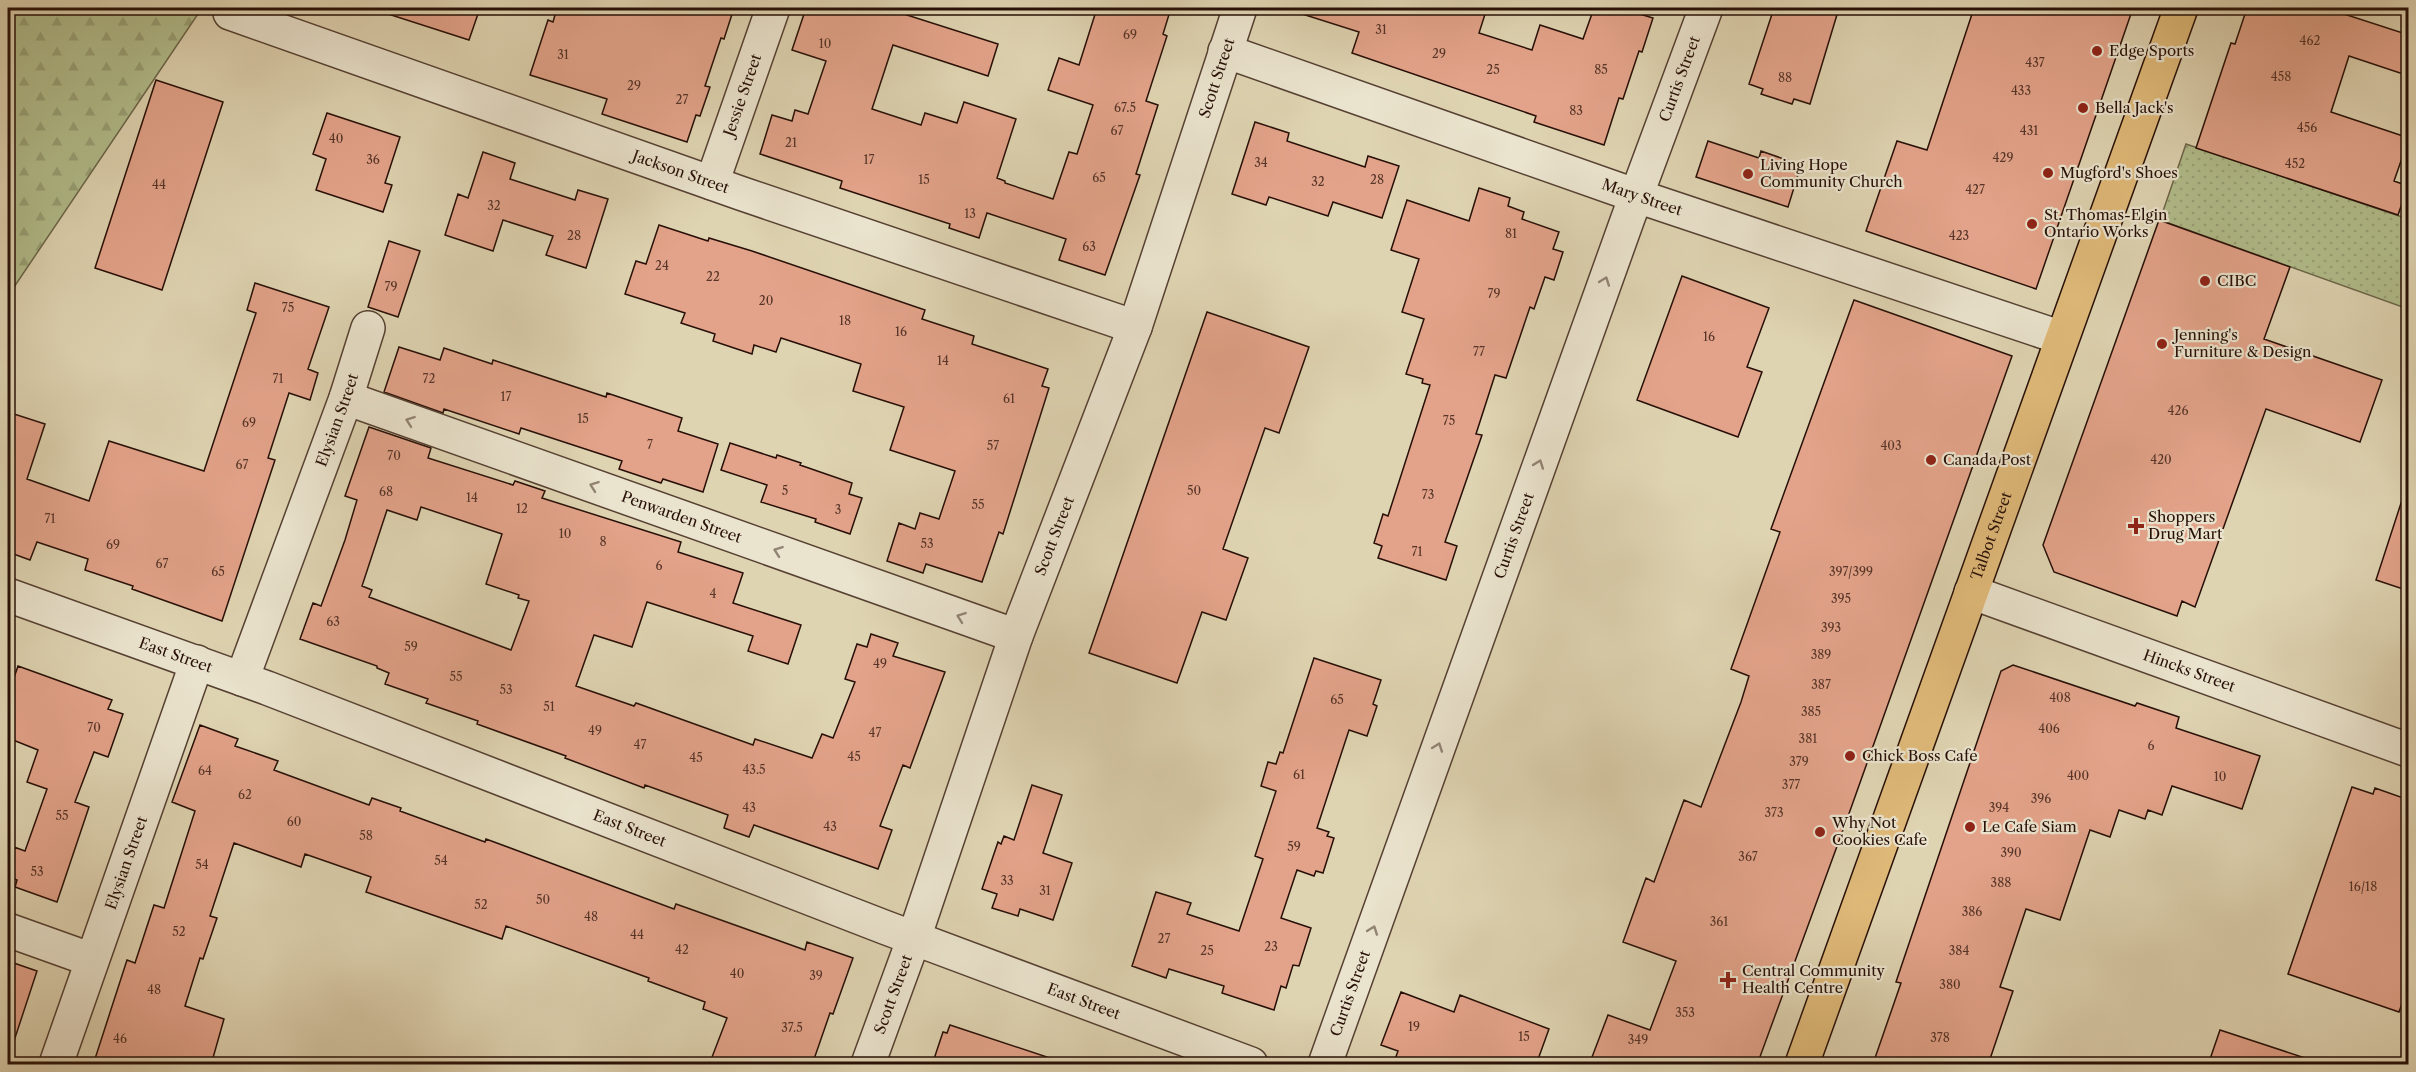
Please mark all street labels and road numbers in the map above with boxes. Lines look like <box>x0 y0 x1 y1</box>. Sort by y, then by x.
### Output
street label: Curtis Street <box>1655 33 1704 124</box>
street label: Scott Street <box>1194 35 1239 121</box>
street label: Jessie Street <box>718 51 766 141</box>
street label: Jackson Street <box>628 145 732 198</box>
street label: Mary Street <box>1599 174 1685 220</box>
street label: Elysian Street <box>311 370 362 469</box>
street label: Penwarden Street <box>619 487 745 547</box>
street label: Talbot Street <box>1966 488 2016 582</box>
street label: Curtis Street <box>1490 489 1538 581</box>
street label: Scott Street <box>1030 493 1078 578</box>
street label: East Street <box>136 633 216 677</box>
street label: Hincks Street <box>2141 645 2239 696</box>
street label: East Street <box>591 805 670 851</box>
street label: Elysian Street <box>101 813 151 912</box>
street label: Curtis Street <box>1326 947 1374 1039</box>
street label: Scott Street <box>870 951 916 1037</box>
street label: East Street <box>1045 979 1124 1024</box>

